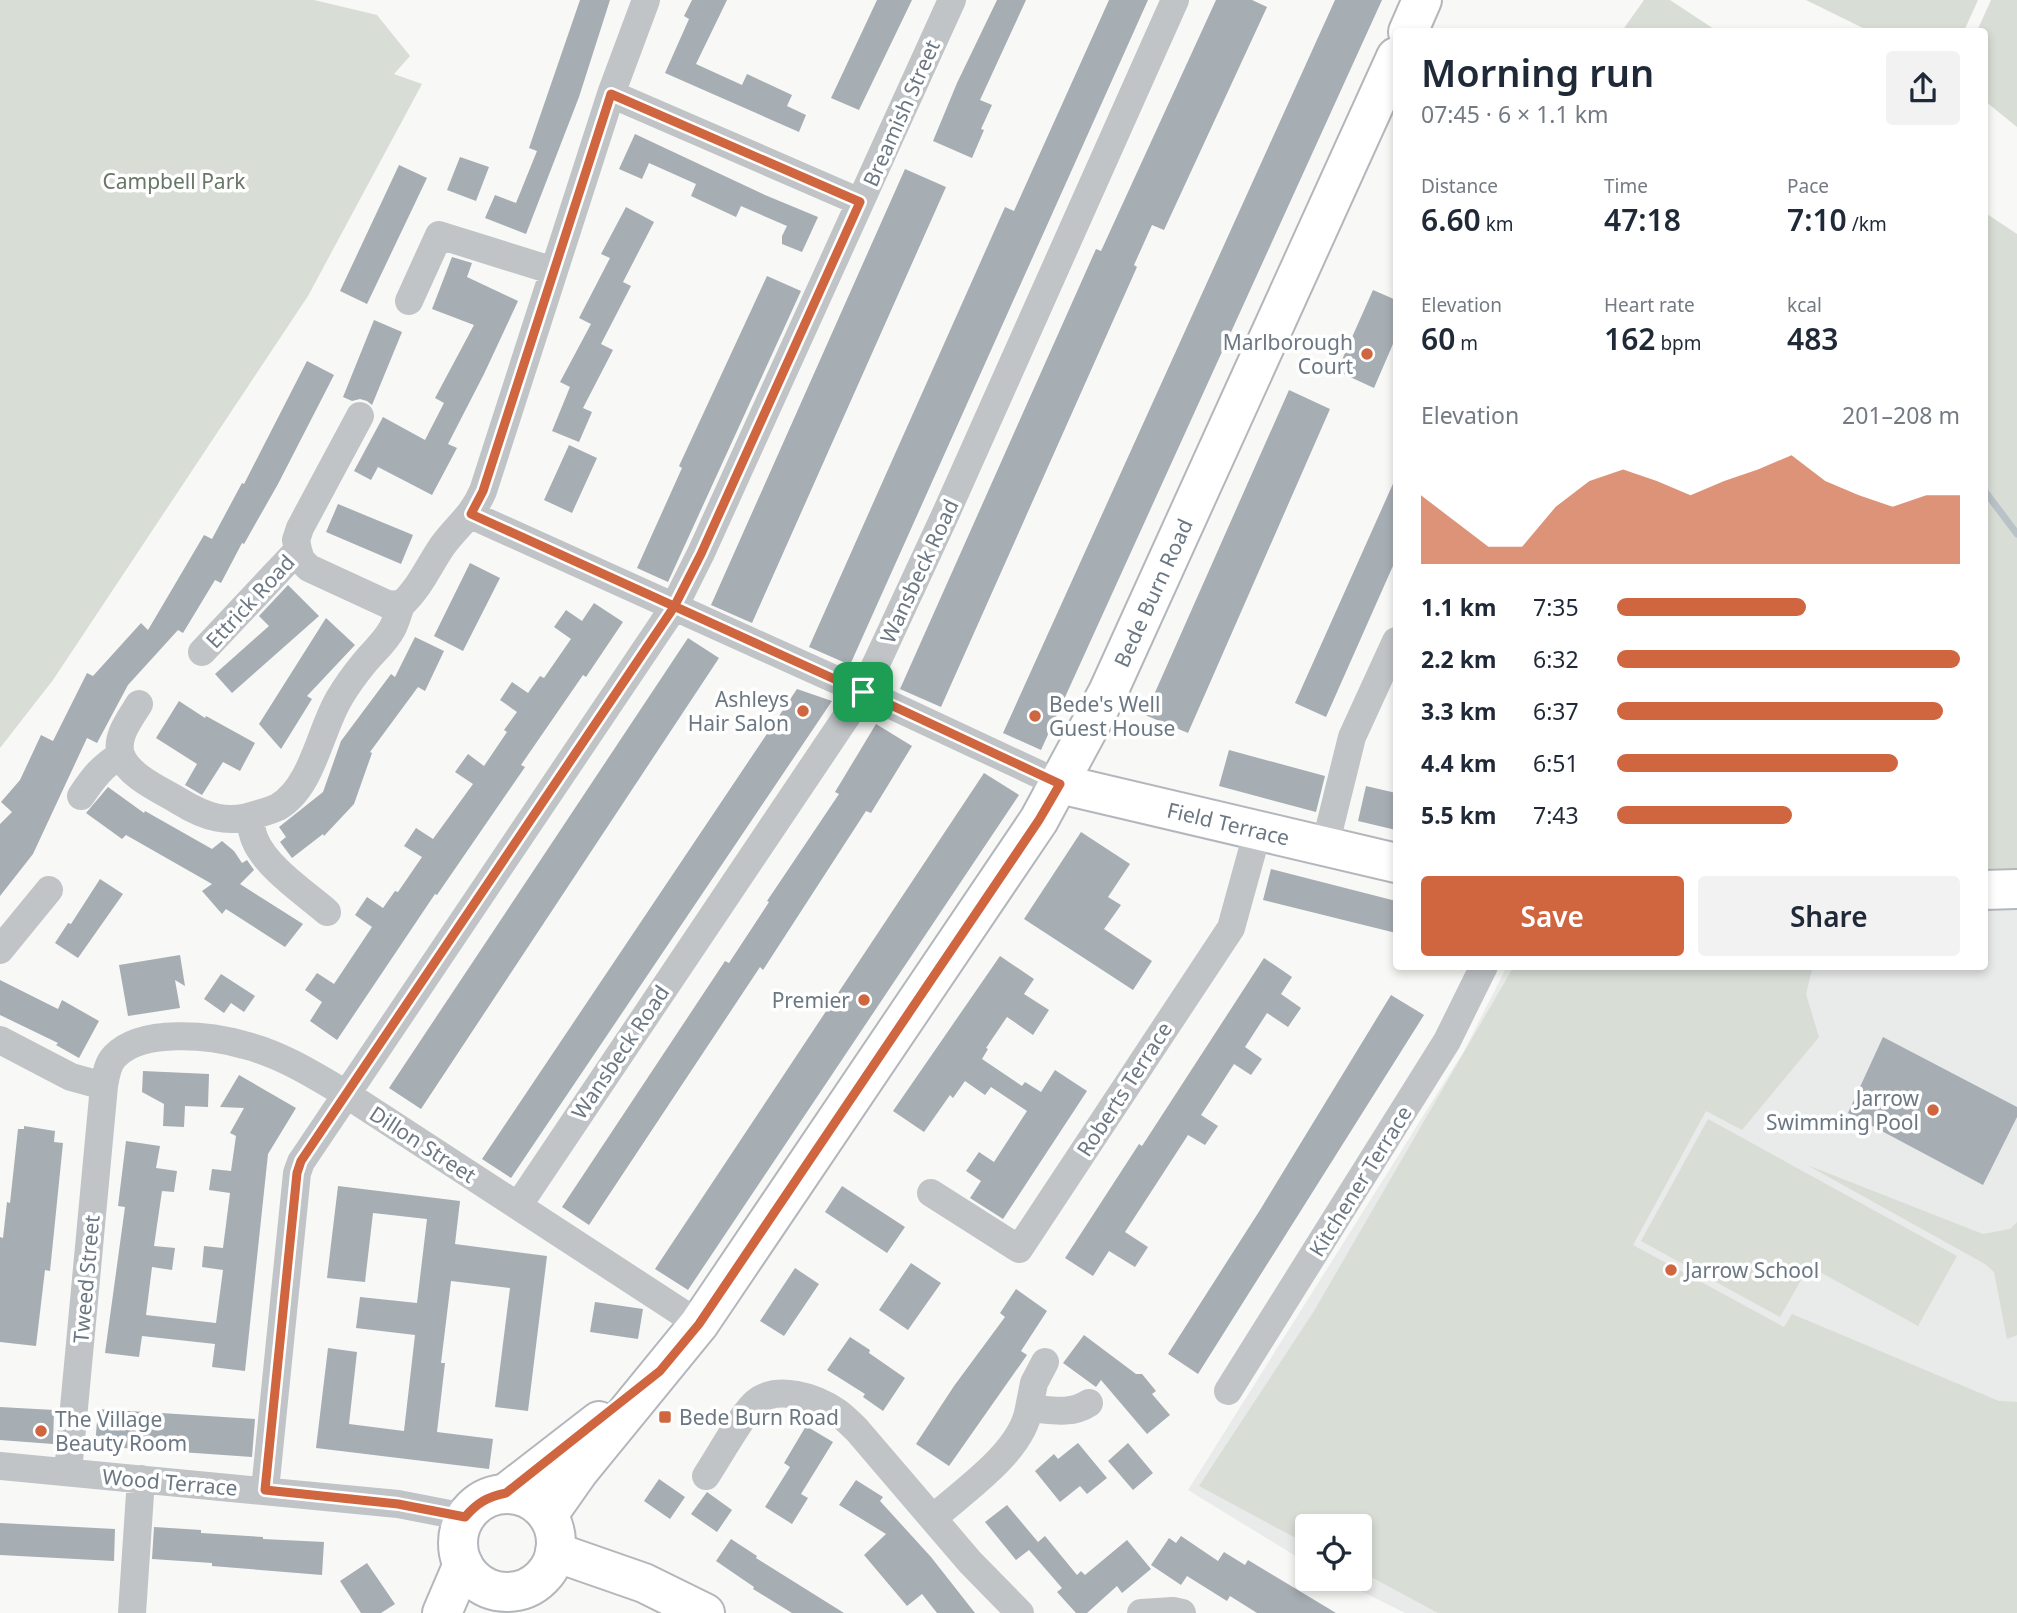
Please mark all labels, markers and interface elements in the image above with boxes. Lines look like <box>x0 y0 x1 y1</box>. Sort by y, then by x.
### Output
street label: Breamish Street <box>856 35 946 191</box>
text: Morning run <box>1421 46 1654 98</box>
button: share <box>1886 51 1960 125</box>
text: 07:45 · 6 × 1.1 km <box>1421 98 1608 130</box>
park label: Campbell Park <box>102 167 246 195</box>
text: Distance <box>1421 173 1498 199</box>
text: Time <box>1604 173 1648 199</box>
text: Pace <box>1787 173 1829 199</box>
text: 6.60 <box>1421 199 1481 240</box>
text: 47:18 <box>1604 199 1681 240</box>
text: 7:10 <box>1787 199 1847 240</box>
text: km <box>1481 211 1514 237</box>
text: /km <box>1847 211 1887 237</box>
text: Elevation <box>1421 292 1502 318</box>
text: Heart rate <box>1604 292 1695 318</box>
text: kcal <box>1787 292 1822 318</box>
text: 60 <box>1421 318 1455 359</box>
text: 162 <box>1604 318 1655 359</box>
text: 483 <box>1787 318 1838 359</box>
place label: Marlborough Court <box>1223 328 1353 380</box>
text: m <box>1455 330 1478 356</box>
text: bpm <box>1655 330 1702 356</box>
marker: Marlborough Court <box>1359 346 1375 362</box>
text: Elevation <box>1421 399 1519 431</box>
text: 201–208 m <box>1842 399 1960 431</box>
street label: Wansbeck Road <box>873 494 965 648</box>
street label: Bede Burn Road <box>1107 514 1199 671</box>
street label: Ettrick Road <box>199 548 301 654</box>
text: 1.1 km <box>1421 591 1496 623</box>
text: 7:35 <box>1533 591 1579 623</box>
text: 2.2 km <box>1421 643 1496 675</box>
text: 6:32 <box>1533 643 1579 675</box>
pin <box>833 662 893 722</box>
icon: arrive <box>844 673 882 711</box>
place label: Ashleys Hair Salon <box>688 685 789 737</box>
place label: Bede's Well Guest House <box>1049 690 1175 742</box>
text: 3.3 km <box>1421 695 1496 727</box>
text: 6:37 <box>1533 695 1579 727</box>
marker: Ashleys Hair Salon <box>795 703 811 719</box>
marker: Bede's Well Guest House <box>1027 708 1043 724</box>
text: 4.4 km <box>1421 747 1496 779</box>
text: 6:51 <box>1533 747 1579 779</box>
street label: Field Terrace <box>1164 796 1292 852</box>
text: 5.5 km <box>1421 799 1496 831</box>
text: 7:43 <box>1533 799 1579 831</box>
button: Save <box>1421 876 1684 956</box>
button: Share <box>1698 876 1960 956</box>
street label: Wansbeck Road <box>565 980 675 1124</box>
place label: Premier <box>772 986 850 1014</box>
marker: Premier <box>856 992 872 1008</box>
street label: Roberts Terrace <box>1070 1016 1178 1162</box>
place label: Jarrow Swimming Pool <box>1766 1084 1919 1136</box>
street label: Dillon Street <box>364 1099 482 1189</box>
street label: Kitchener Terrace <box>1302 1100 1418 1262</box>
marker: Jarrow Swimming Pool <box>1925 1102 1941 1118</box>
street label: Tweed Street <box>66 1213 106 1344</box>
place label: Jarrow School <box>1683 1256 1819 1284</box>
marker: Jarrow School <box>1663 1262 1679 1278</box>
place label: Bede Burn Road <box>679 1403 839 1431</box>
place label: The Village Beauty Room <box>55 1405 187 1457</box>
marker: Bede Burn Road <box>657 1409 673 1425</box>
marker: The Village Beauty Room <box>33 1423 49 1439</box>
street label: Wood Terrace <box>101 1462 239 1502</box>
map controls <box>1295 1514 1372 1591</box>
button: locate <box>1295 1514 1372 1591</box>

